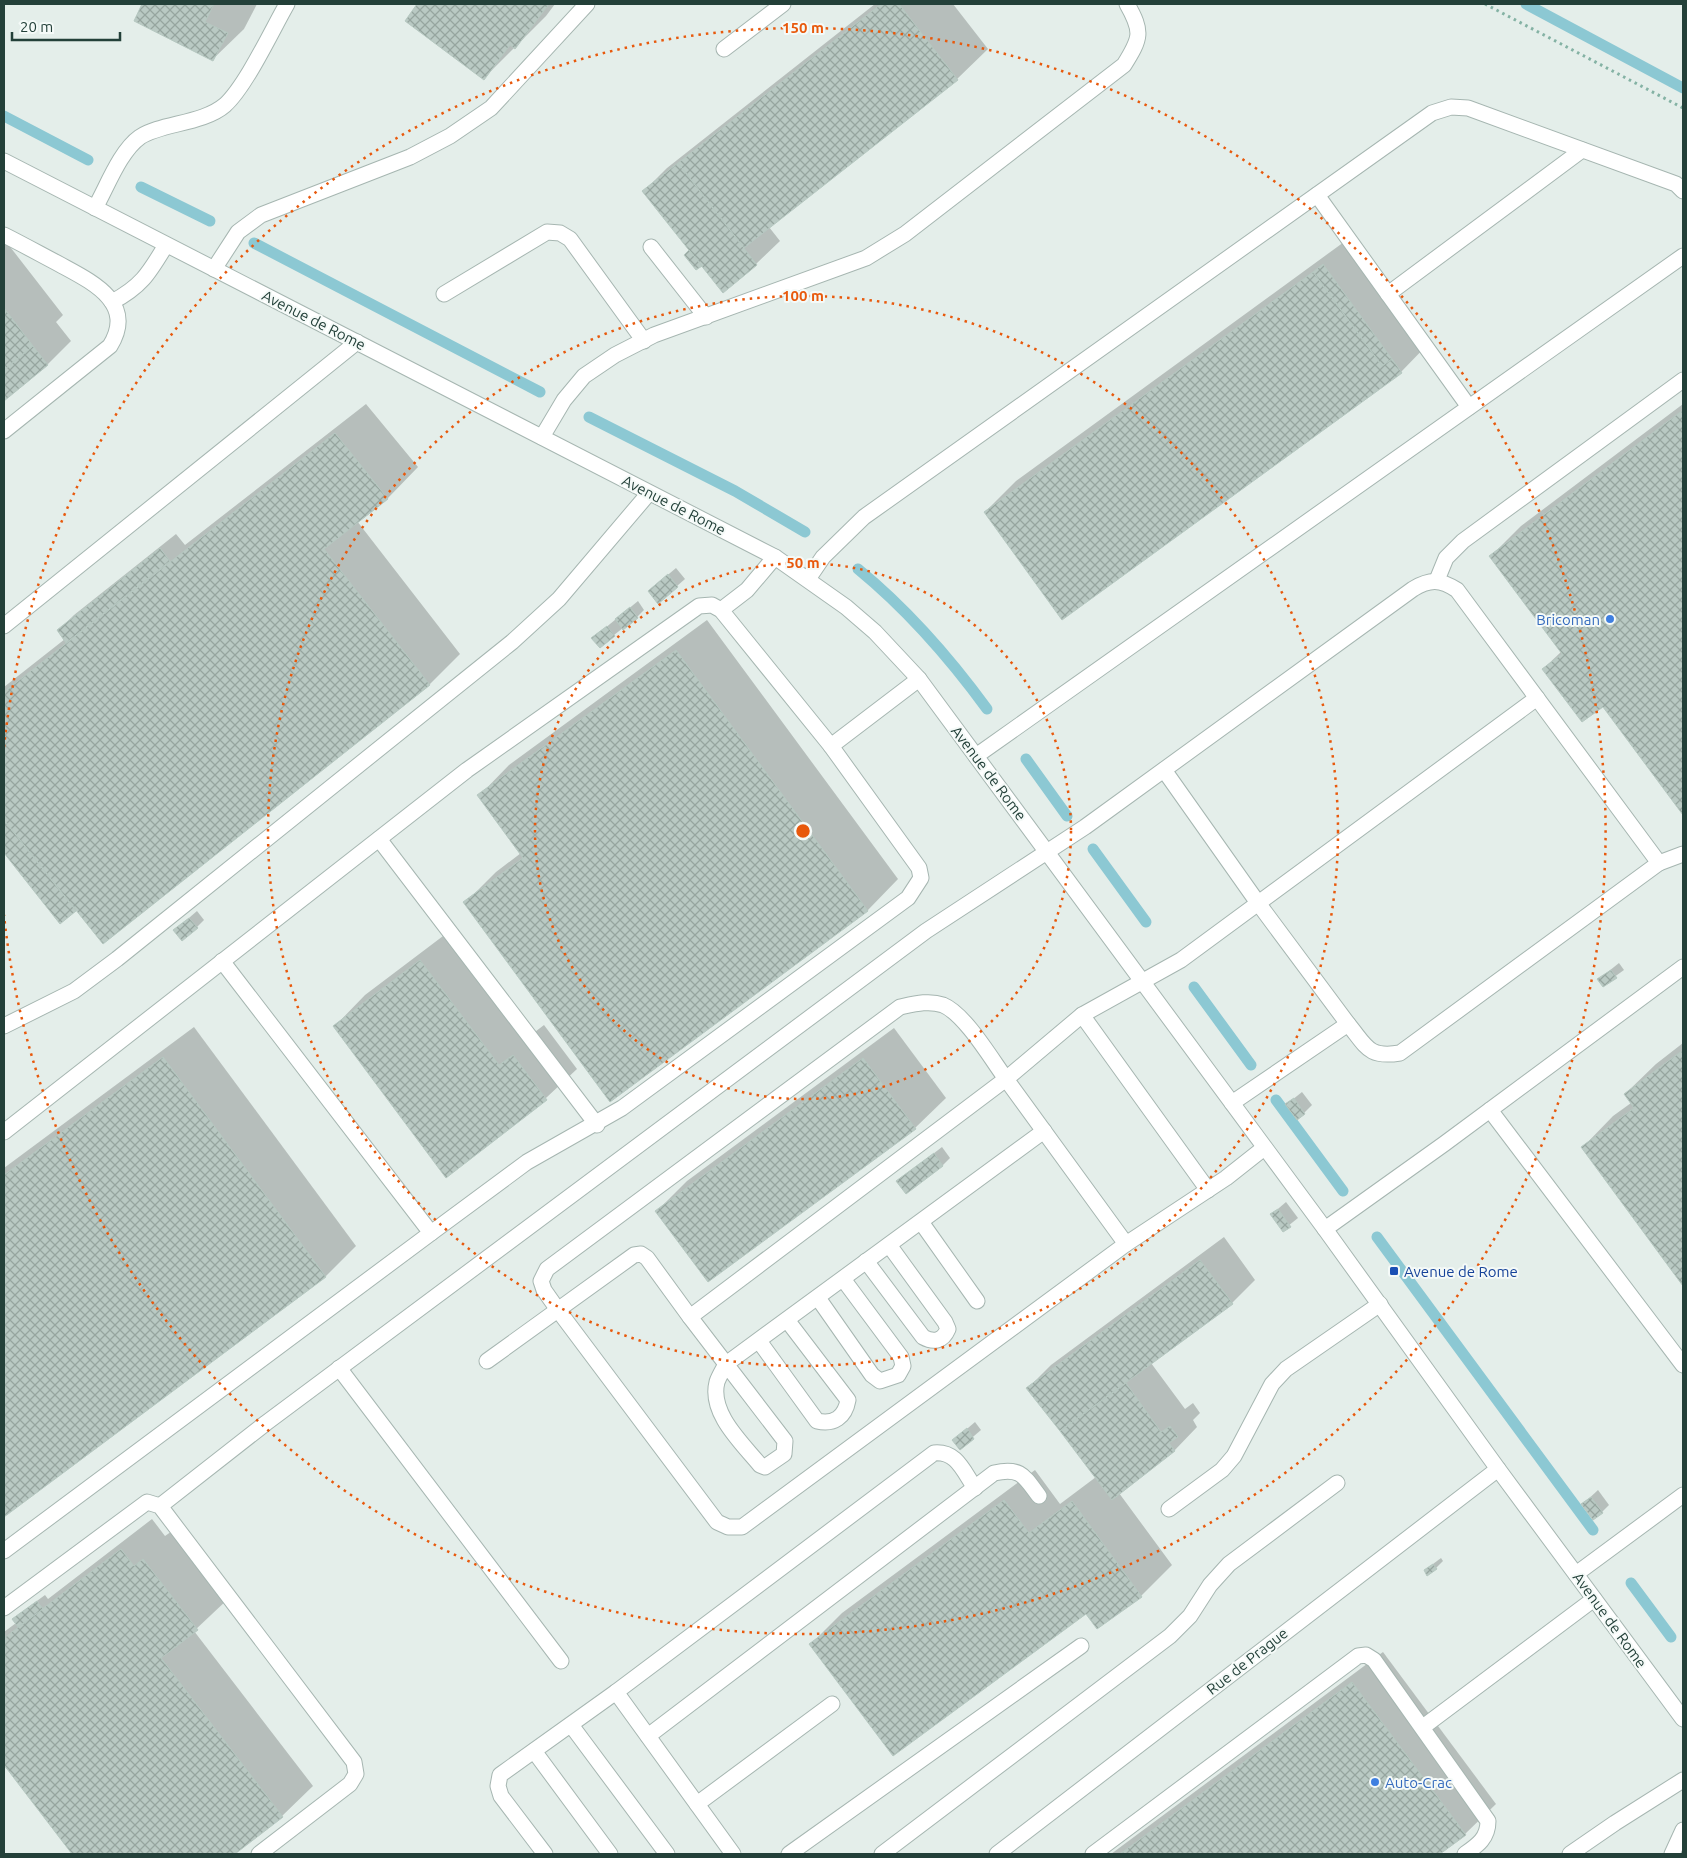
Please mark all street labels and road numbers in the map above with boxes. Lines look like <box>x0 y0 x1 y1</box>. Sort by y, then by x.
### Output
street label: Avenue de Rome <box>259 287 369 353</box>
street label: Avenue de Rome <box>619 472 729 538</box>
street label: Avenue de Rome <box>948 722 1030 824</box>
street label: Avenue de Rome <box>1570 1569 1650 1671</box>
street label: Rue de Prague <box>1203 1624 1291 1698</box>

